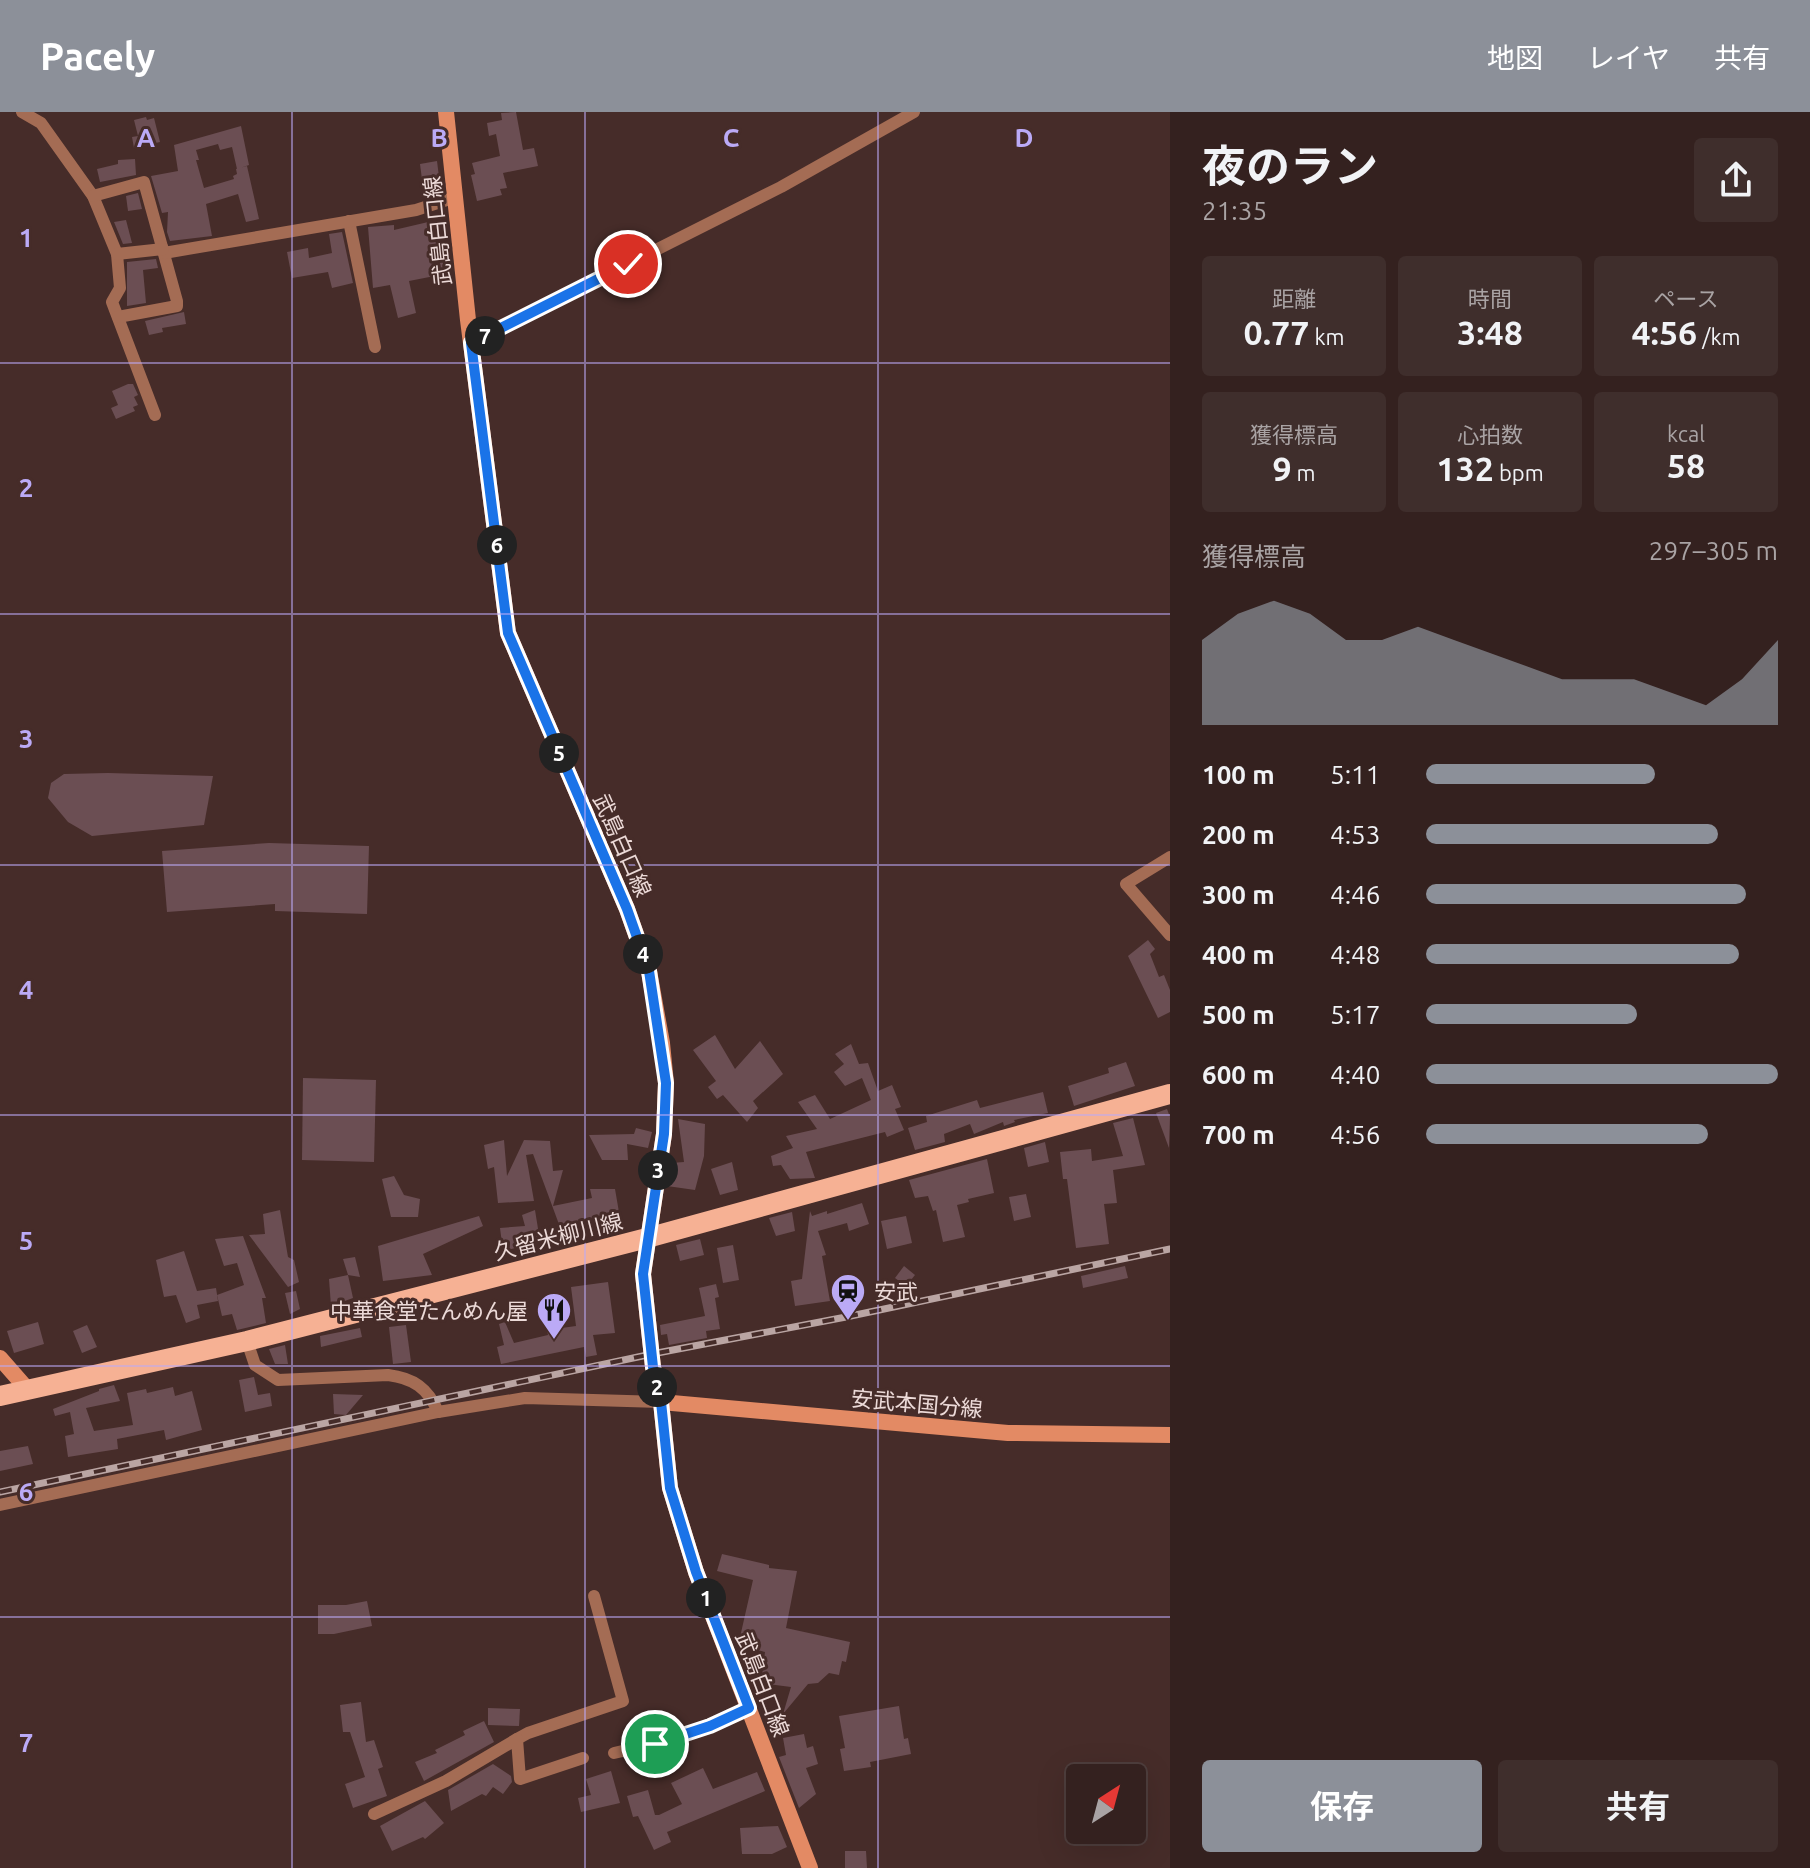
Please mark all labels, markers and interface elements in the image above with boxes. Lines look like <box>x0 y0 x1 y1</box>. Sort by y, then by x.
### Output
text: Pacely <box>40 35 155 77</box>
text: 地図 <box>1487 42 1543 73</box>
text: レイヤ <box>1587 42 1670 73</box>
text: 共有 <box>1714 42 1770 73</box>
text: A <box>137 123 156 152</box>
text: B <box>430 123 448 152</box>
text: C <box>723 123 740 152</box>
text: D <box>1015 123 1033 152</box>
button: share <box>1694 138 1778 222</box>
text: 夜のラン <box>1202 141 1378 190</box>
street label: 武島白口線 <box>419 175 455 287</box>
text: 21:35 <box>1202 196 1267 225</box>
text: 1 <box>19 223 33 252</box>
pin <box>594 230 662 298</box>
icon: check <box>606 242 650 286</box>
text: 距離 <box>1272 286 1316 311</box>
text: 時間 <box>1468 286 1512 311</box>
text: ペース <box>1654 286 1718 311</box>
text: 0.77 <box>1243 313 1309 351</box>
text: 3:48 <box>1457 313 1523 351</box>
text: 4:56 <box>1631 313 1697 351</box>
pin: 7 <box>465 316 505 356</box>
text: 7 <box>479 323 491 348</box>
text: km <box>1309 324 1345 349</box>
text: /km <box>1697 324 1741 349</box>
text: kcal <box>1667 421 1705 446</box>
text: 獲得標高 <box>1250 422 1338 447</box>
text: 心拍数 <box>1457 422 1523 447</box>
text: 58 <box>1667 446 1705 484</box>
text: 9 <box>1272 449 1292 487</box>
text: 132 <box>1436 449 1494 487</box>
text: m <box>1292 460 1316 485</box>
text: bpm <box>1494 460 1544 485</box>
text: 2 <box>19 473 33 502</box>
pin: 6 <box>477 525 517 565</box>
text: 6 <box>491 532 503 557</box>
text: 297–305 m <box>1649 536 1778 565</box>
text: 獲得標高 <box>1202 542 1306 571</box>
text: 3 <box>19 724 33 753</box>
pin: 5 <box>539 733 579 773</box>
text: 5 <box>553 740 565 765</box>
text: 100 m <box>1202 760 1275 789</box>
text: 5:11 <box>1330 760 1380 789</box>
street label: 武島白口線 <box>589 790 657 900</box>
text: 200 m <box>1202 820 1275 849</box>
text: 4:53 <box>1330 820 1380 849</box>
text: 300 m <box>1202 880 1275 909</box>
text: 4:46 <box>1330 880 1380 909</box>
pin: 4 <box>623 934 663 974</box>
text: 400 m <box>1202 940 1275 969</box>
text: 4:48 <box>1330 940 1380 969</box>
text: 4 <box>637 941 649 966</box>
text: 4 <box>19 975 33 1004</box>
text: 500 m <box>1202 1000 1275 1029</box>
text: 5:17 <box>1330 1000 1380 1029</box>
text: 600 m <box>1202 1060 1275 1089</box>
text: 4:40 <box>1330 1060 1380 1089</box>
text: 700 m <box>1202 1120 1275 1149</box>
text: 4:56 <box>1330 1120 1380 1149</box>
pin: 3 <box>638 1150 678 1190</box>
text: 3 <box>652 1157 664 1182</box>
street label: 久留米柳川線 <box>491 1208 625 1264</box>
text: 5 <box>19 1226 33 1255</box>
station icon: 安武 <box>829 1272 867 1322</box>
place label: 安武 <box>874 1279 918 1304</box>
restaurant icon: 中華食堂たんめん屋 <box>535 1291 573 1341</box>
place label: 中華食堂たんめん屋 <box>330 1298 528 1323</box>
pin: 2 <box>637 1367 677 1407</box>
text: 2 <box>651 1374 663 1399</box>
street label: 安武本国分線 <box>850 1385 984 1421</box>
text: 6 <box>19 1477 33 1506</box>
pin: 1 <box>686 1578 726 1618</box>
text: 1 <box>700 1585 712 1610</box>
street label: 武島白口線 <box>732 1628 794 1740</box>
pin <box>621 1710 689 1778</box>
icon: arrive <box>633 1722 677 1766</box>
text: 7 <box>19 1728 33 1757</box>
button: 保存 <box>1202 1760 1482 1852</box>
button: 共有 <box>1498 1760 1778 1852</box>
north arrow <box>1066 1764 1146 1844</box>
map controls <box>1066 1764 1146 1844</box>

